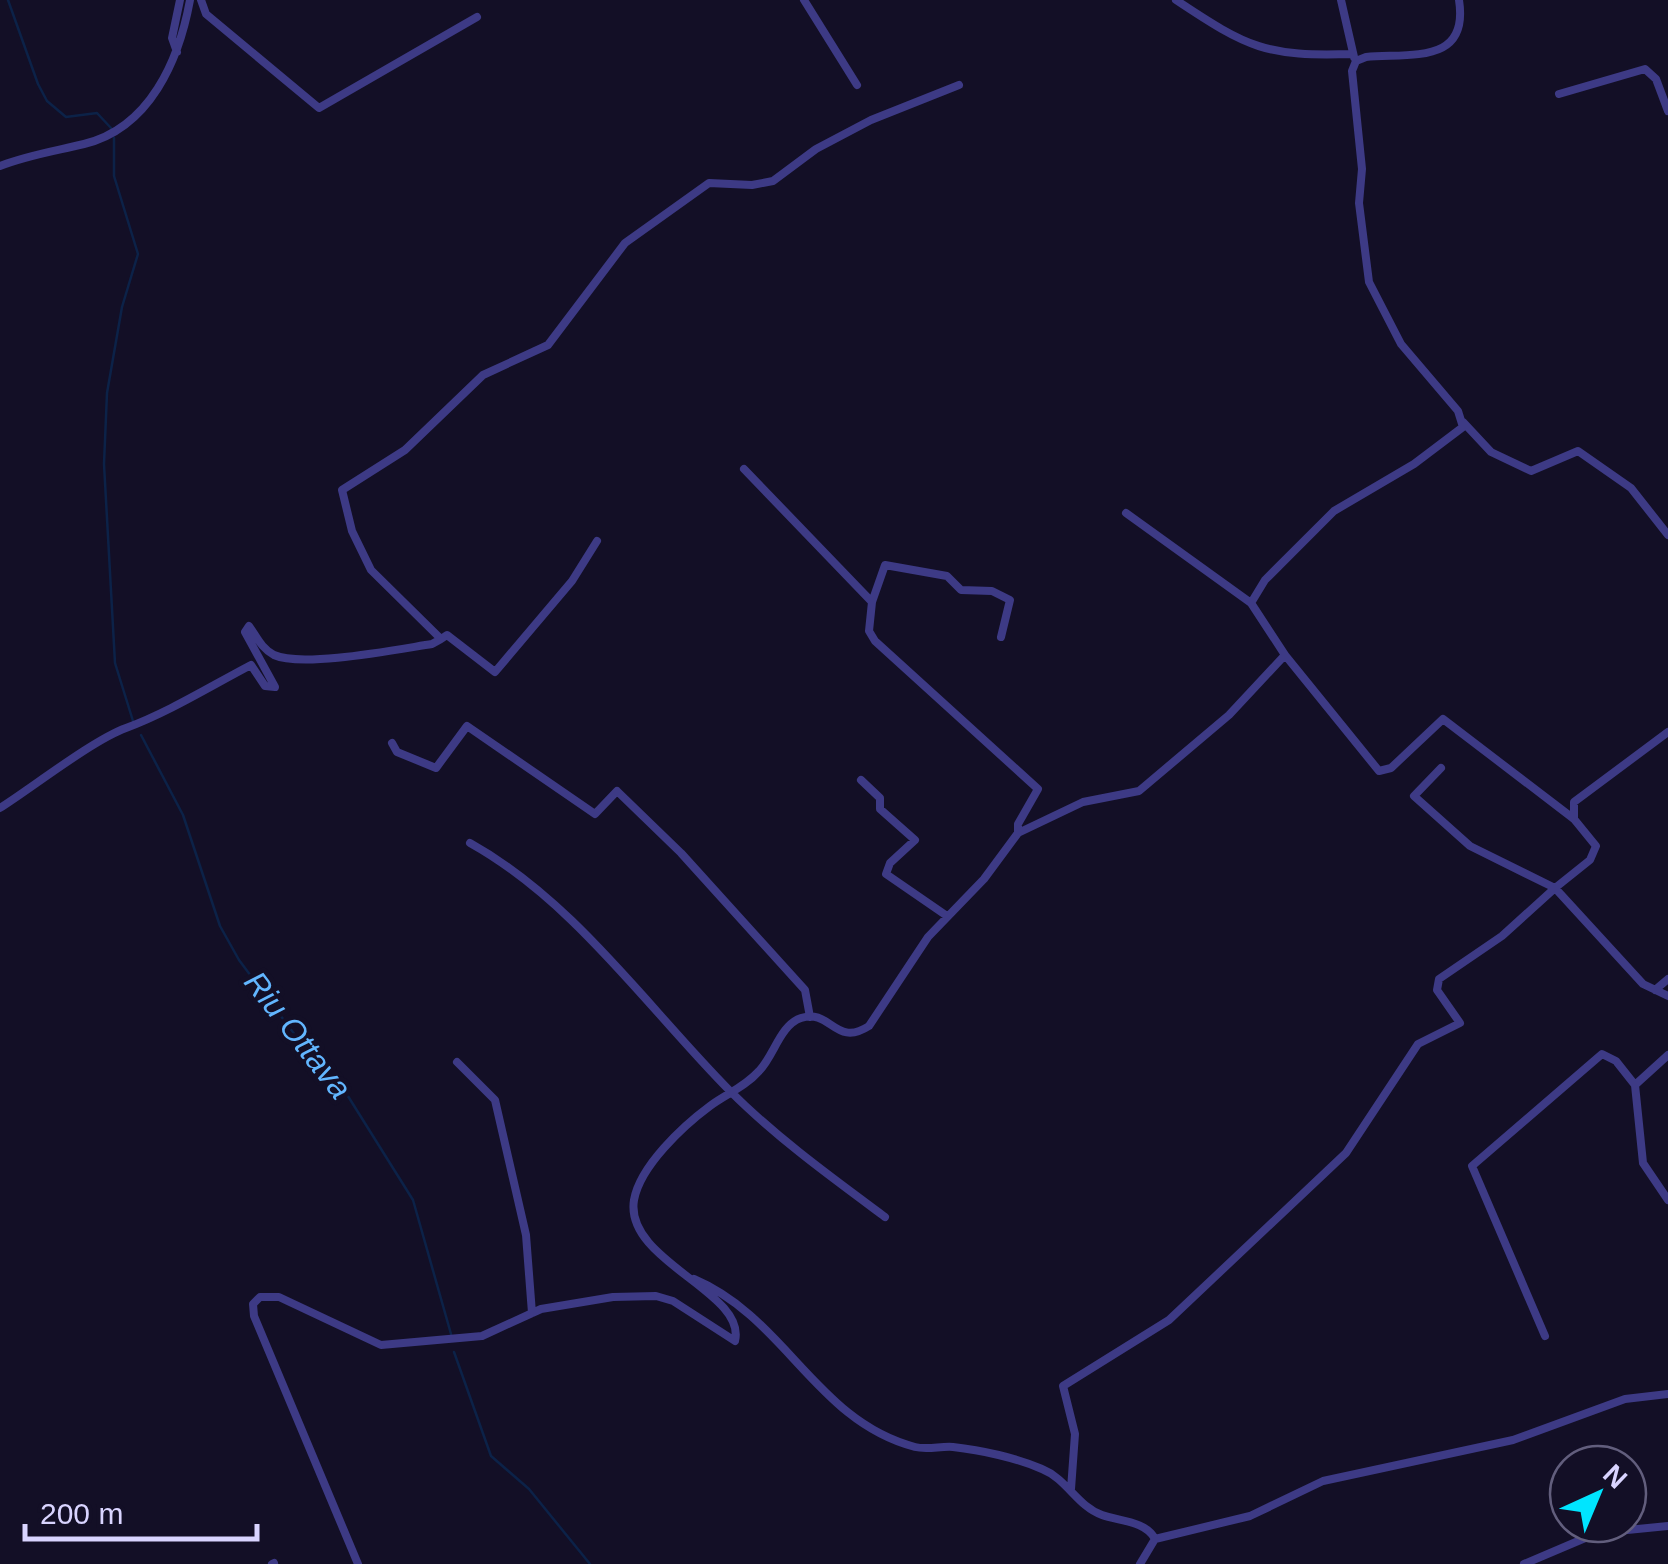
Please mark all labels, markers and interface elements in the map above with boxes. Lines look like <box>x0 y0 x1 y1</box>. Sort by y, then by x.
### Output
water label: Riu Ottava <box>237 964 359 1106</box>
north arrow <box>1548 1444 1648 1544</box>
text: N <box>1597 1458 1633 1495</box>
scale bar <box>25 1479 258 1541</box>
text: 200 m <box>40 1497 123 1530</box>

